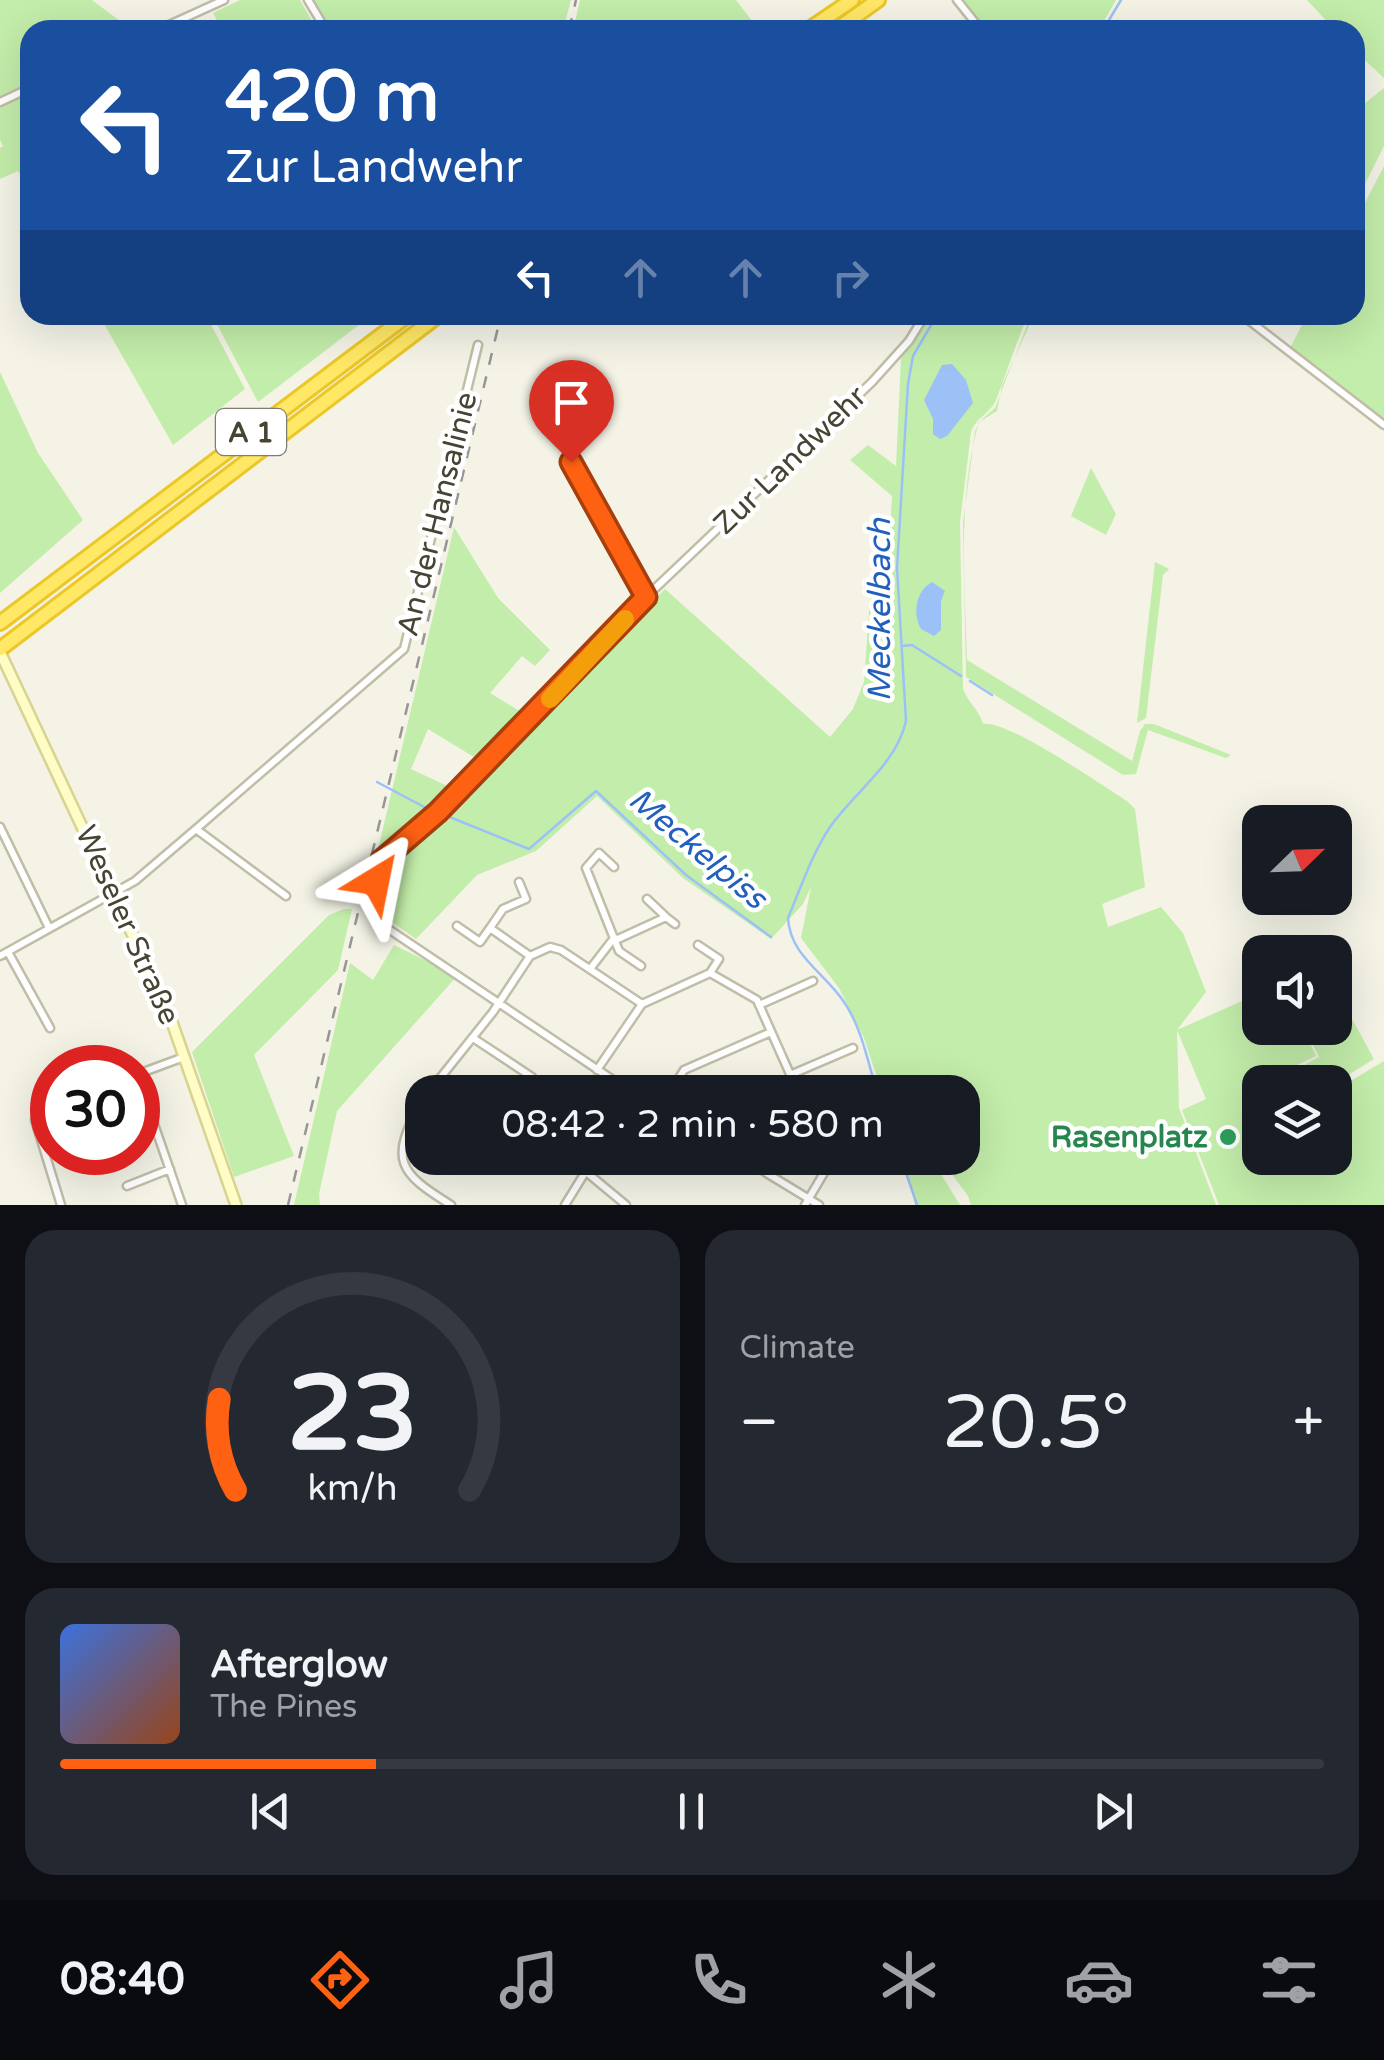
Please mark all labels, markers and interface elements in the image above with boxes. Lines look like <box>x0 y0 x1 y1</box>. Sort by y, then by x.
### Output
text: 420 m <box>225 56 439 140</box>
icon: left <box>60 60 190 190</box>
text: Zur Landwehr <box>225 141 523 195</box>
icon: left <box>508 250 563 305</box>
icon: ahead <box>613 250 668 305</box>
icon: ahead <box>718 250 773 305</box>
icon: right <box>823 250 878 305</box>
pin <box>529 360 614 463</box>
icon: arrive <box>544 375 599 430</box>
street label: Zur Landwehr <box>706 378 875 543</box>
street label: An der Hansalinie <box>389 388 486 640</box>
road number: A 1 <box>216 409 286 455</box>
water label: Meckelbach <box>861 517 899 702</box>
water label: Meckelpiss <box>621 780 776 919</box>
north arrow <box>1242 805 1352 915</box>
map controls <box>1242 805 1352 1175</box>
street label: Weseler Straße <box>67 820 188 1030</box>
position arrow <box>324 829 428 933</box>
button: sound <box>1242 935 1352 1045</box>
speed limit sign: 30 <box>30 1045 160 1175</box>
button: layers <box>1242 1065 1352 1175</box>
text: 08:42 · 2 min · 580 m <box>501 1102 884 1148</box>
place label: Rasenplatz <box>1051 1119 1208 1156</box>
marker: Rasenplatz <box>1217 1126 1239 1148</box>
text: Climate <box>740 1329 855 1367</box>
text: 23 <box>287 1353 418 1478</box>
text: 20.5° <box>942 1378 1130 1468</box>
text: − <box>740 1390 779 1456</box>
text: + <box>1293 1390 1324 1456</box>
text: km/h <box>307 1467 397 1510</box>
text: Afterglow <box>210 1642 388 1688</box>
text: The Pines <box>210 1688 357 1726</box>
icon: previous <box>243 1784 298 1839</box>
icon: pause <box>664 1784 719 1839</box>
icon: next <box>1086 1784 1141 1839</box>
icon: directions <box>305 1945 375 2015</box>
icon: music <box>494 1945 564 2015</box>
icon: phone <box>684 1945 754 2015</box>
icon: climate <box>874 1945 944 2015</box>
icon: car <box>1064 1945 1134 2015</box>
icon: filters <box>1254 1945 1324 2015</box>
text: 08:40 <box>60 1953 185 2007</box>

